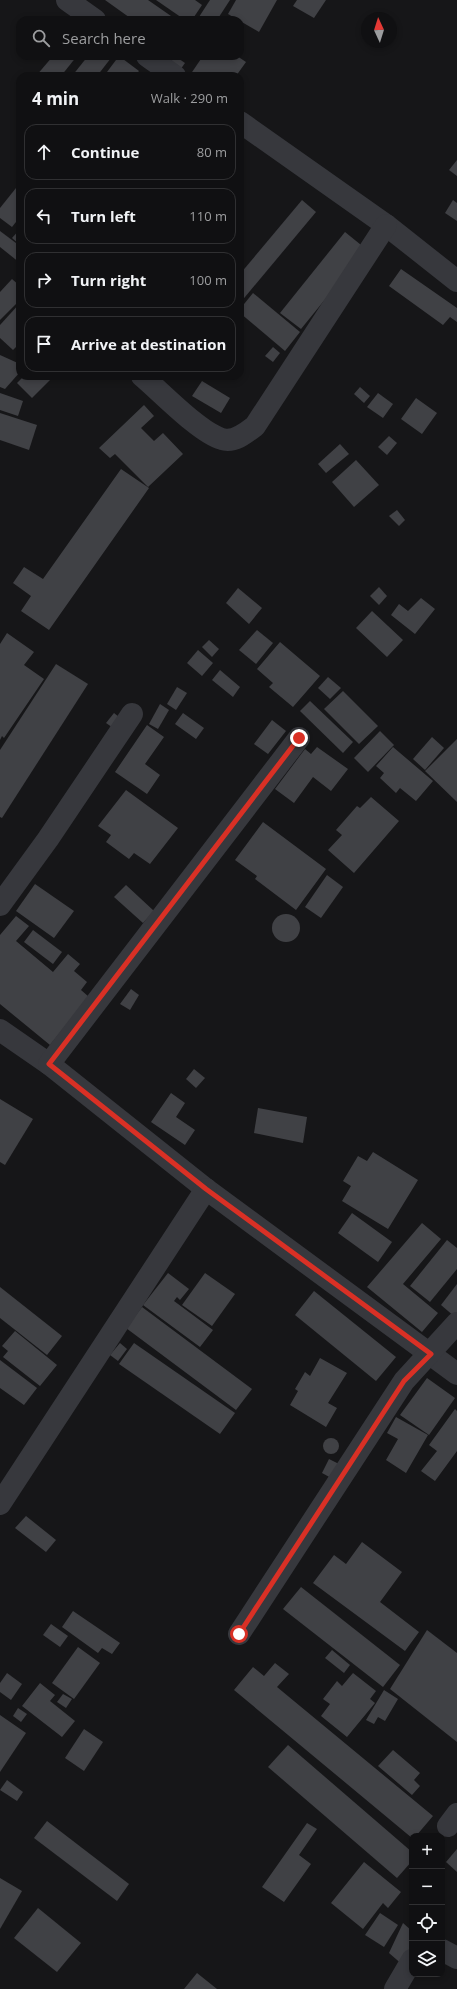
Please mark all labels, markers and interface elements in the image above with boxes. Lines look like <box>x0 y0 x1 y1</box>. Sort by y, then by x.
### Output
north arrow <box>361 12 397 48</box>
search box <box>16 16 244 60</box>
icon: search <box>30 27 52 49</box>
text: Search here <box>62 28 146 48</box>
text: 4 min <box>32 87 79 110</box>
text: Walk · 290 m <box>151 89 228 107</box>
icon: ahead <box>33 141 55 163</box>
text: Continue <box>71 142 139 162</box>
text: 80 m <box>197 143 227 161</box>
icon: left <box>33 205 55 227</box>
text: Turn left <box>71 206 136 226</box>
text: 110 m <box>189 207 227 225</box>
icon: right <box>33 269 55 291</box>
text: Turn right <box>71 270 146 290</box>
text: 100 m <box>189 271 227 289</box>
icon: arrive <box>33 333 55 355</box>
text: Arrive at destination <box>71 334 226 354</box>
route end <box>290 729 308 747</box>
route start <box>230 1625 248 1643</box>
map controls <box>409 1833 445 1977</box>
button: + <box>409 1833 445 1869</box>
button: − <box>409 1869 445 1905</box>
button: locate <box>409 1905 445 1941</box>
button: layers <box>409 1941 445 1977</box>

